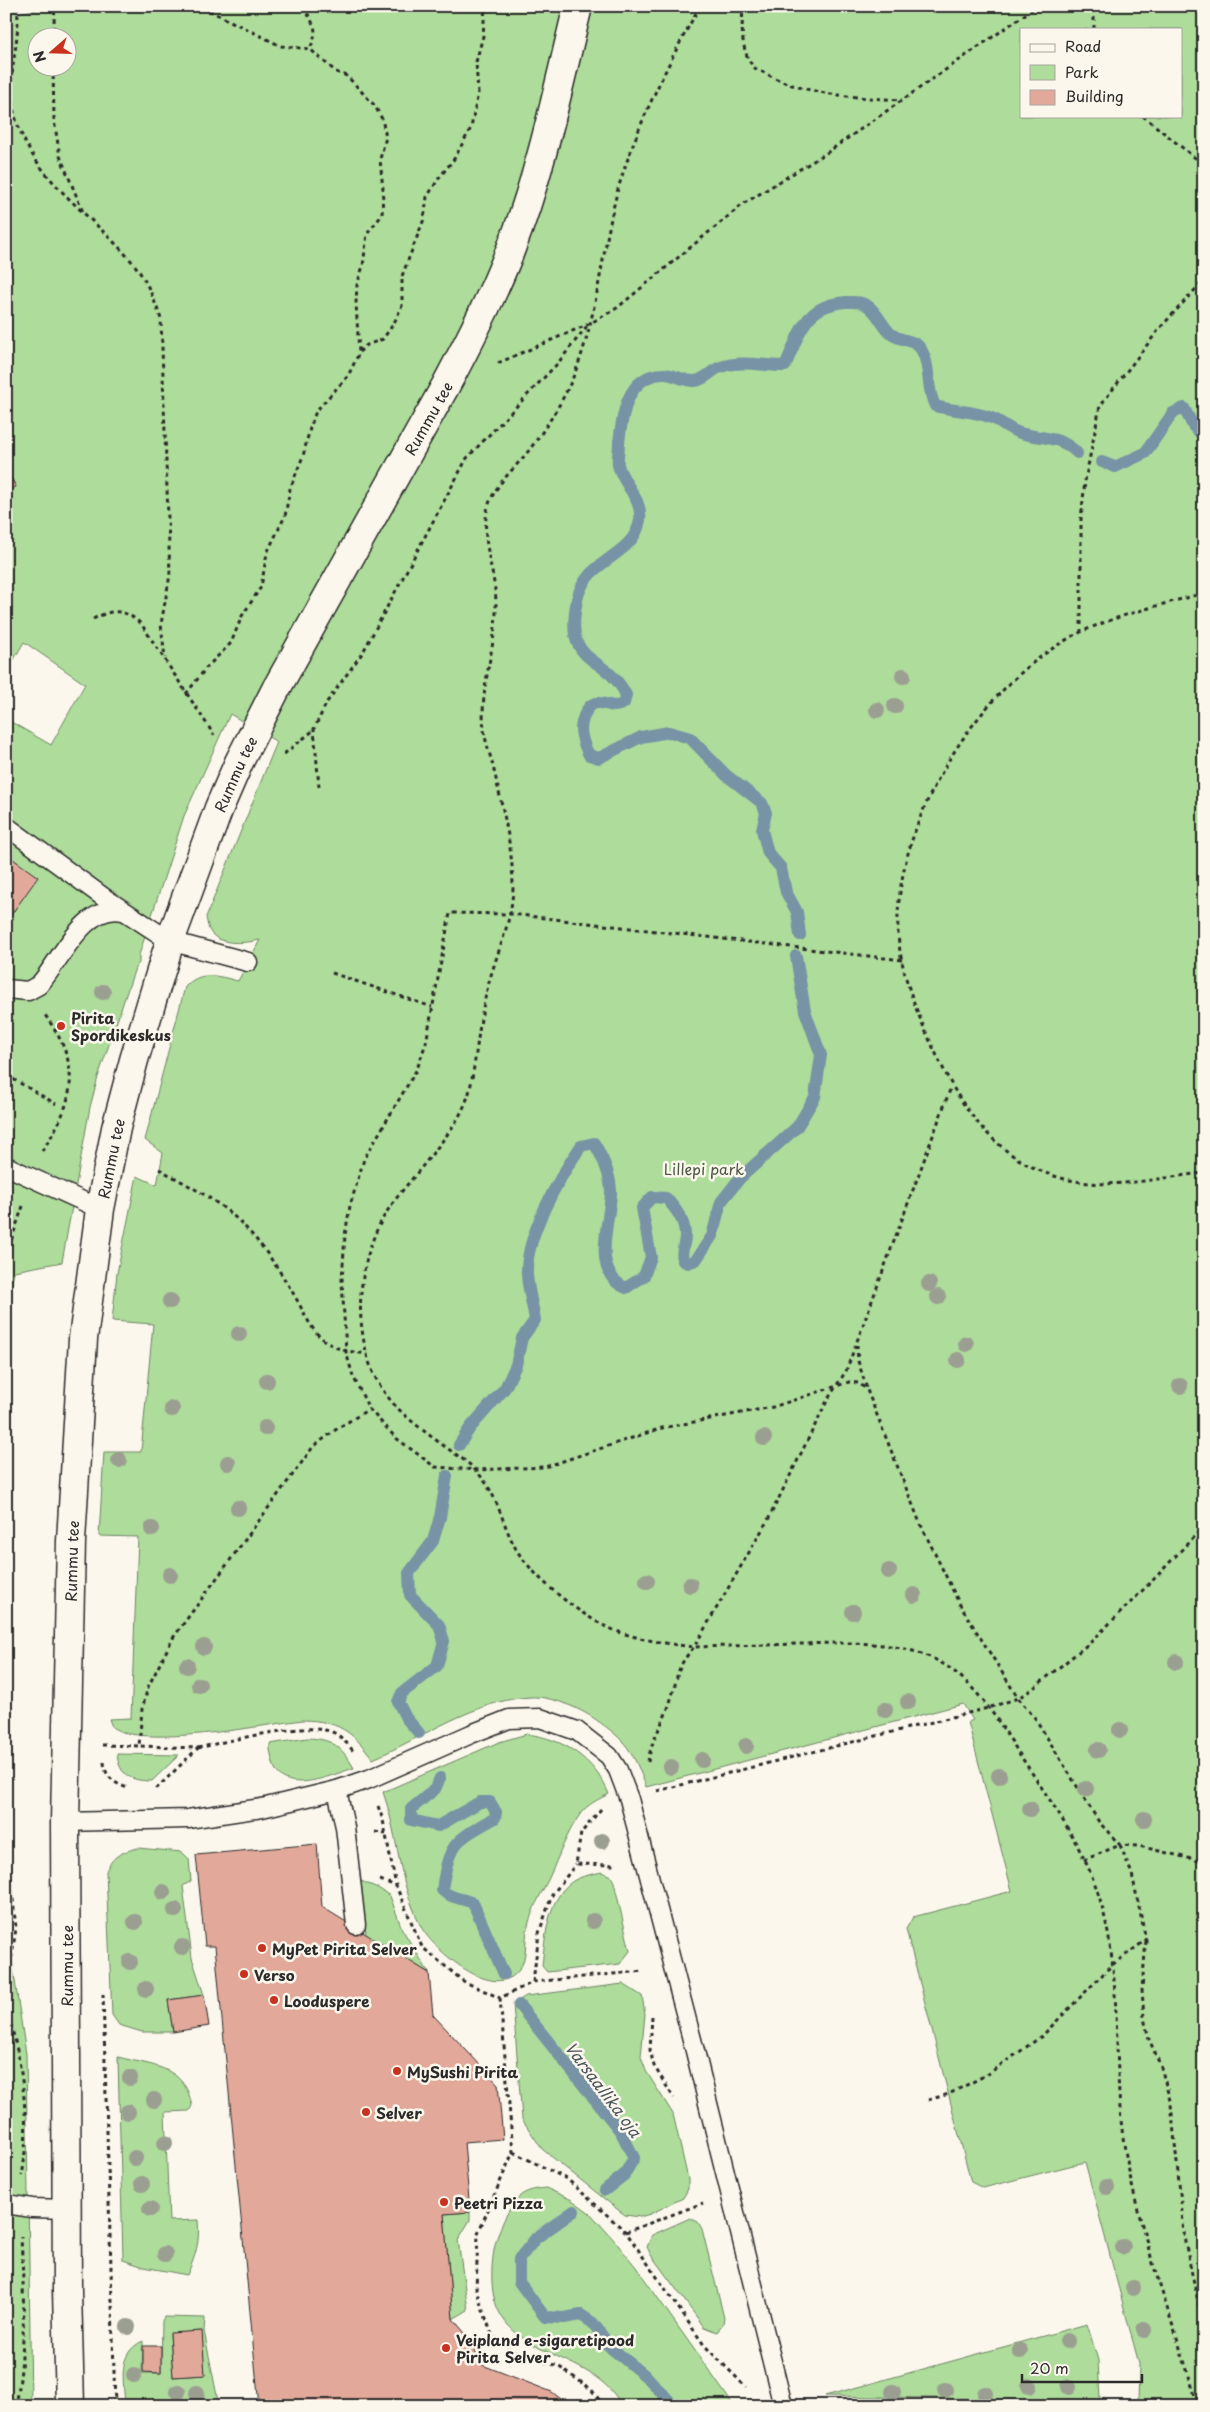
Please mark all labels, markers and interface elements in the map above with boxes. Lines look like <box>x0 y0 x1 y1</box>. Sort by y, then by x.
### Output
north arrow <box>28 28 78 78</box>
legend <box>1020 28 1182 118</box>
text: Road <box>1065 34 1101 57</box>
text: N <box>28 48 51 65</box>
text: Park <box>1065 60 1099 83</box>
text: Building <box>1065 84 1124 107</box>
street label: Rummu tee <box>398 377 457 459</box>
street label: Rummu tee <box>207 732 262 816</box>
place label: Pirita Spordikeskus <box>71 1006 171 1046</box>
marker: Pirita Spordikeskus <box>55 1020 67 1032</box>
street label: Rummu tee <box>91 1116 130 1201</box>
park label: Lillepi park <box>664 1157 744 1180</box>
street label: Rummu tee <box>58 1520 84 1602</box>
street label: Rummu tee <box>55 1925 78 2007</box>
place label: MyPet Pirita Selver <box>272 1937 417 1960</box>
marker: MyPet Pirita Selver <box>256 1942 268 1954</box>
place label: Verso <box>254 1963 295 1986</box>
marker: Verso <box>238 1968 250 1980</box>
place label: Looduspere <box>284 1989 369 2012</box>
marker: Looduspere <box>268 1994 280 2006</box>
water label: Varsaallika oja <box>560 2036 649 2143</box>
place label: MySushi Pirita <box>407 2060 518 2083</box>
marker: MySushi Pirita <box>391 2065 403 2077</box>
place label: Selver <box>376 2101 422 2124</box>
marker: Selver <box>360 2106 372 2118</box>
place label: Peetri Pizza <box>454 2191 543 2214</box>
marker: Peetri Pizza <box>438 2196 450 2208</box>
place label: Veipland e-sigaretipood Pirita Selver <box>456 2328 634 2368</box>
marker: Veipland e-sigaretipood Pirita Selver <box>440 2342 452 2354</box>
scale bar <box>1022 2352 1142 2384</box>
text: 20 m <box>1030 2356 1069 2379</box>

